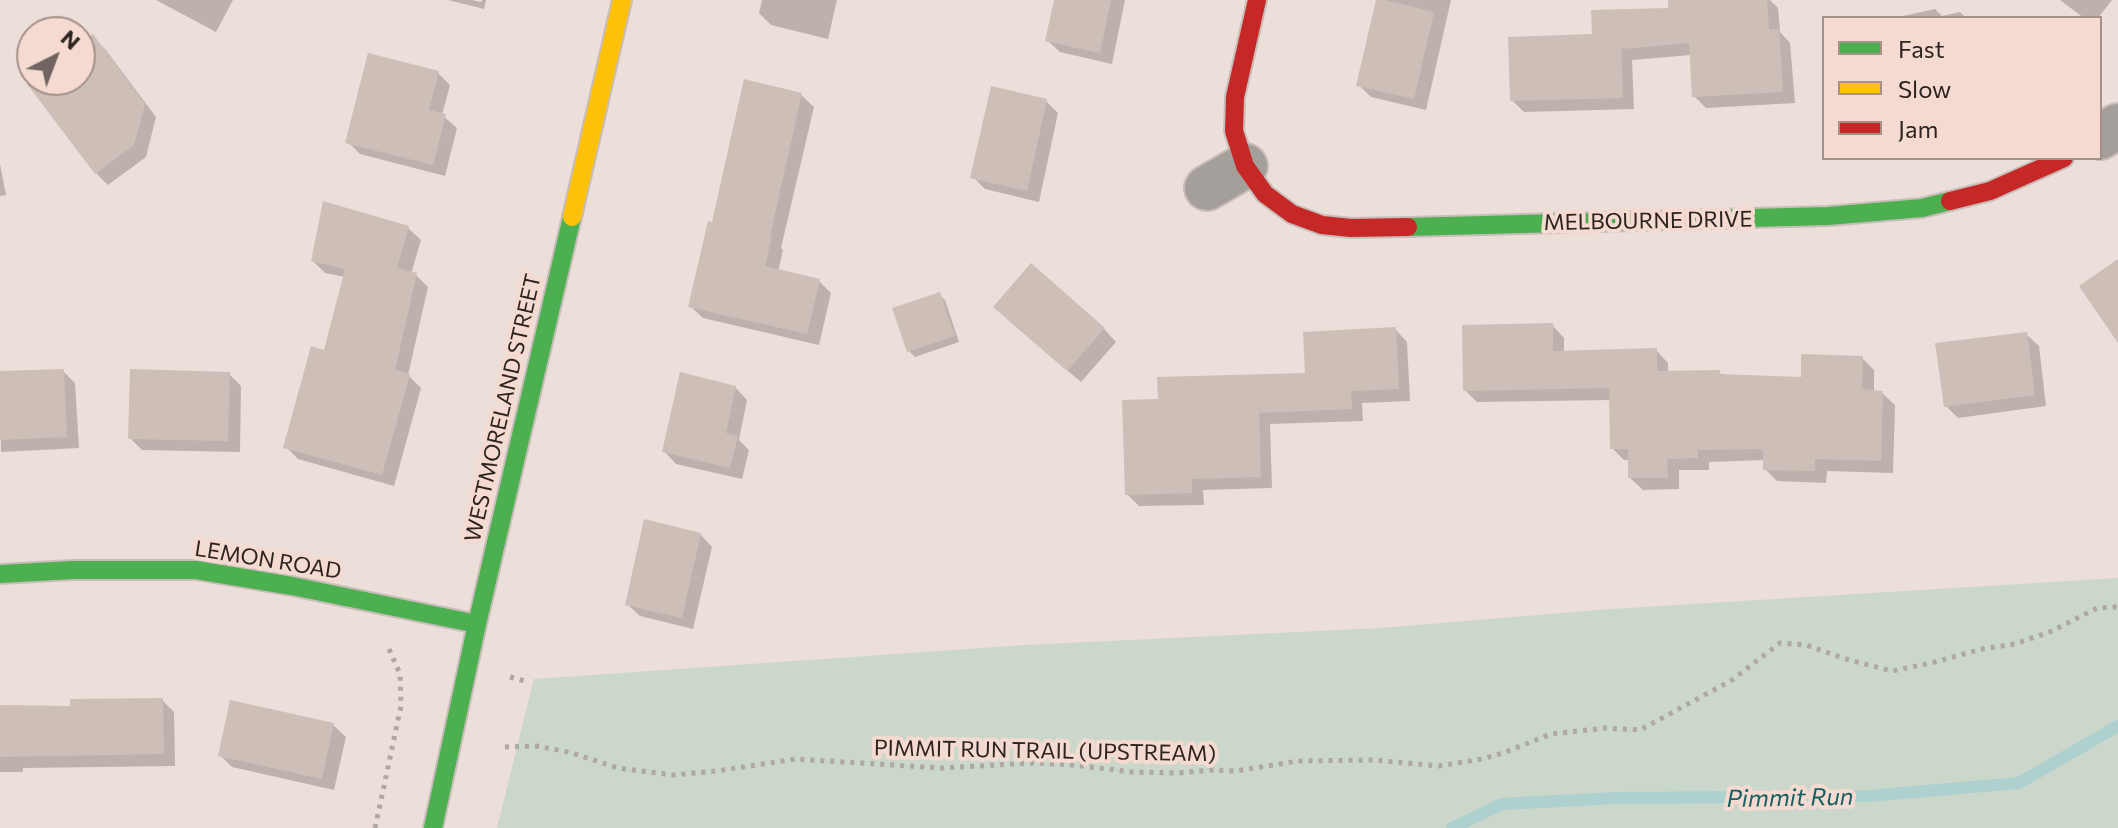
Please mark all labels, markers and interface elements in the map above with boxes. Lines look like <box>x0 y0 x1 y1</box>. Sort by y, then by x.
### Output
north arrow <box>16 16 96 96</box>
legend <box>1822 16 2102 160</box>
text: N <box>56 24 86 55</box>
text: Fast <box>1898 34 1945 63</box>
text: Slow <box>1898 74 1951 103</box>
text: Jam <box>1898 114 1938 143</box>
street label: MELBOURNE DRIVE <box>1543 206 1753 236</box>
street label: WESTMORELAND STREET <box>459 271 547 545</box>
street label: LEMON ROAD <box>193 535 343 585</box>
street label: PIMMIT RUN TRAIL (UPSTREAM) <box>874 735 1216 767</box>
water label: Pimmit Run <box>1726 782 1854 814</box>

